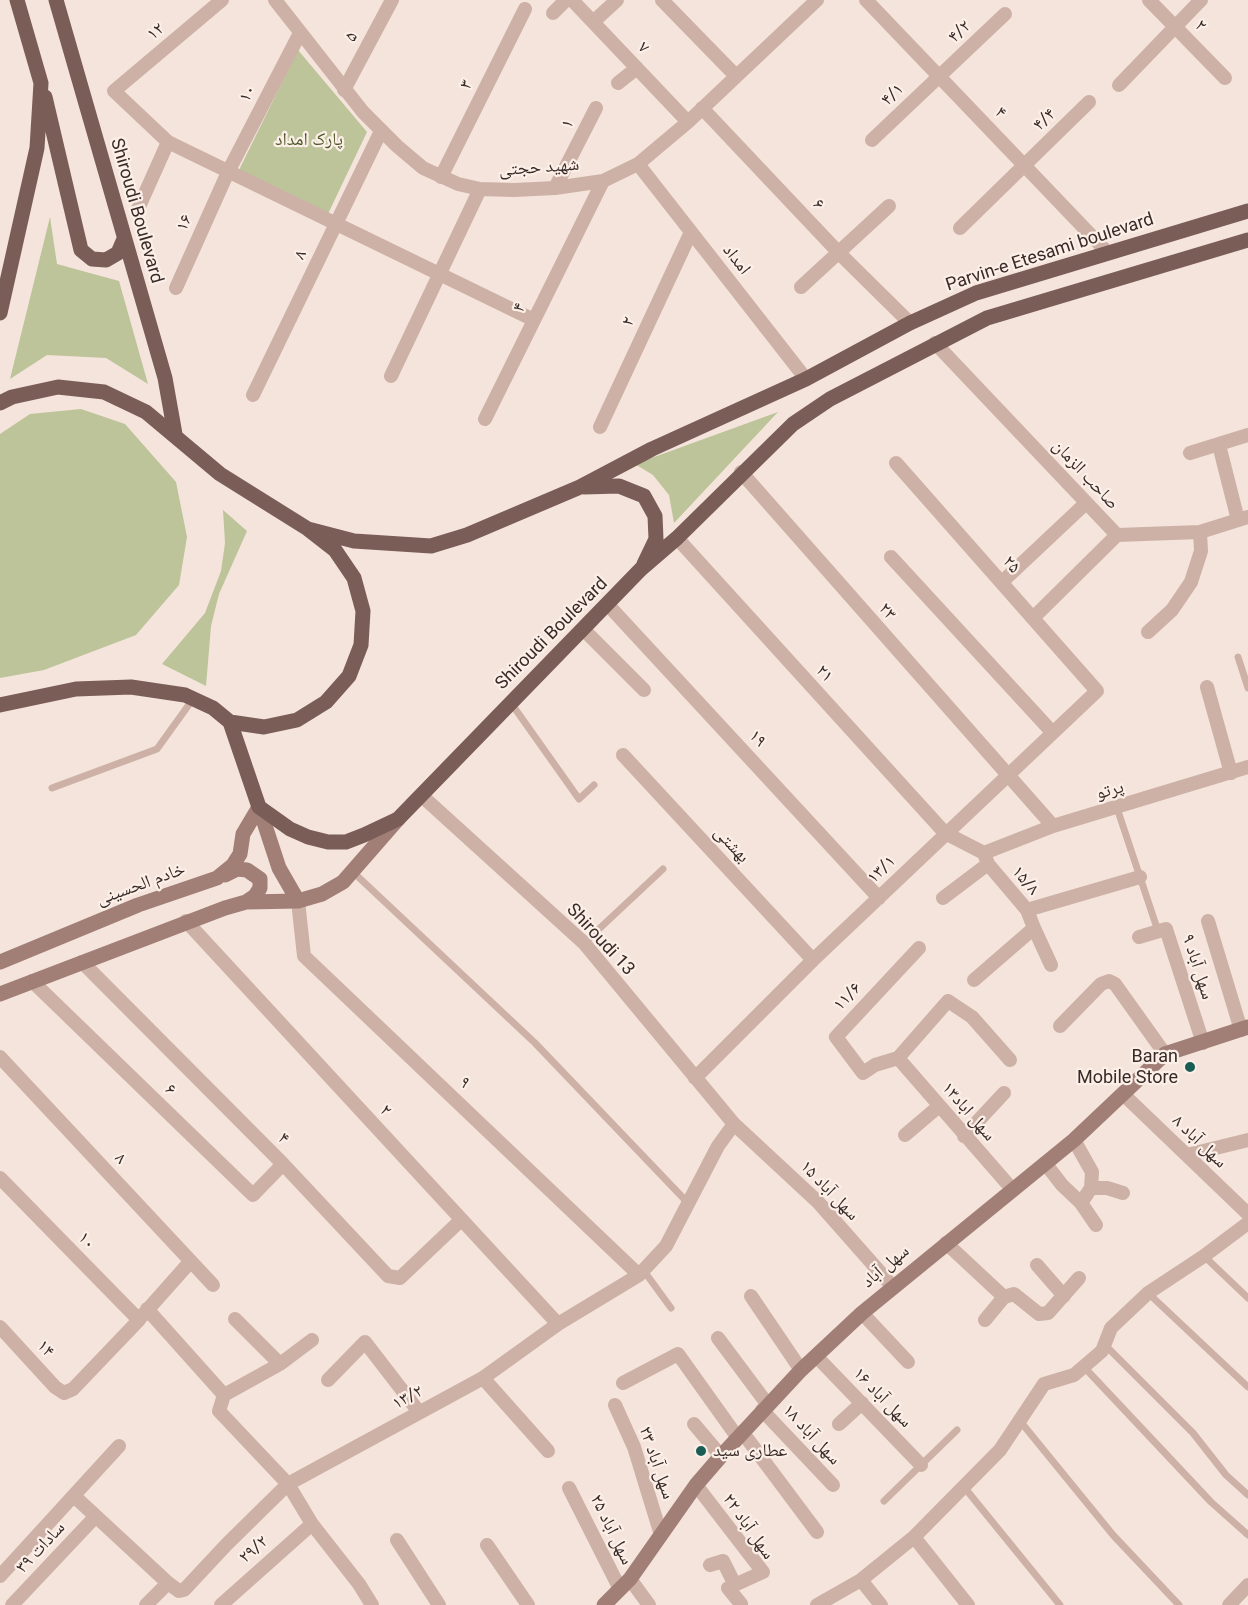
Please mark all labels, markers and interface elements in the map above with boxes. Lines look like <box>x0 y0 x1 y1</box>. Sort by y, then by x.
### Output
street label: ۴/۲ <box>944 16 976 48</box>
street label: ۲ <box>1189 16 1211 36</box>
street label: ۱۲ <box>143 19 169 45</box>
street label: ۵ <box>341 28 363 46</box>
street label: ۷ <box>632 38 654 58</box>
street label: ۳ <box>456 77 478 93</box>
street label: ۴/۱ <box>877 79 909 111</box>
street label: ۱۰ <box>235 82 261 106</box>
street label: ۴ <box>989 103 1011 123</box>
street label: ۴/۴ <box>1029 104 1061 136</box>
street label: ۱ <box>557 115 579 133</box>
park label: پارک امداد <box>275 129 343 151</box>
street label: Shiroudi Boulevard <box>105 136 167 286</box>
street label: شهید حجتی <box>498 154 580 182</box>
street label: ۶ <box>807 195 829 215</box>
street label: Parvin-e Etesami boulevard <box>943 209 1157 297</box>
street label: ۱۶ <box>172 211 198 235</box>
street label: امداد <box>717 240 755 280</box>
street label: ۸ <box>290 247 312 263</box>
street label: ۴ <box>509 300 531 316</box>
street label: ۲ <box>618 314 640 330</box>
street label: صاحب الزمان <box>1047 435 1123 515</box>
street label: ۲۵ <box>998 552 1024 578</box>
street label: Shiroudi Boulevard <box>491 573 613 695</box>
street label: ۲۳ <box>874 599 900 625</box>
street label: ۲۱ <box>811 661 837 687</box>
street label: ۱۹ <box>744 726 770 752</box>
street label: پرتو <box>1094 777 1126 805</box>
street label: بهشتی <box>709 822 753 868</box>
street label: ۱۳/۱ <box>863 851 901 889</box>
street label: خادم الحسینی <box>94 859 188 911</box>
street label: ۱۵/۸ <box>1007 862 1043 900</box>
street label: Shiroudi 13 <box>561 900 639 980</box>
street label: سهل آباد ۹ <box>1176 932 1218 1002</box>
street label: ۱۱/۶ <box>829 978 867 1016</box>
place label: Baran Mobile Store <box>1077 1046 1178 1088</box>
marker: Baran Mobile Store <box>1183 1060 1197 1074</box>
street label: ۹ <box>454 1072 474 1094</box>
street label: سهل اباد۱۳ <box>936 1078 1000 1146</box>
street label: ۶ <box>160 1079 180 1101</box>
street label: ۲ <box>374 1101 396 1121</box>
street label: سهل آباد ۸ <box>1167 1111 1231 1173</box>
street label: ۴ <box>273 1129 293 1149</box>
street label: ۸ <box>109 1149 131 1169</box>
street label: سهل آباد ۱۵ <box>795 1156 863 1226</box>
street label: ۱۰ <box>73 1228 99 1254</box>
street label: سهل آباد <box>858 1241 914 1293</box>
street label: ۱۴ <box>32 1336 58 1362</box>
street label: سهل آباد ۱۶ <box>848 1363 916 1433</box>
street label: ۱۳/۲ <box>389 1381 427 1415</box>
street label: سهل آباد ۱۸ <box>777 1400 845 1470</box>
street label: سهل آباد ۲۳ <box>633 1424 679 1502</box>
place label: عطاری سید <box>713 1440 787 1462</box>
marker: عطاری سید <box>694 1444 708 1458</box>
street label: سهل آباد ۲۲ <box>717 1490 779 1564</box>
street label: سهل آباد ۲۵ <box>585 1491 637 1569</box>
street label: سادات ۳۹ <box>12 1518 70 1578</box>
street label: ۲۹/۲ <box>235 1531 273 1569</box>

